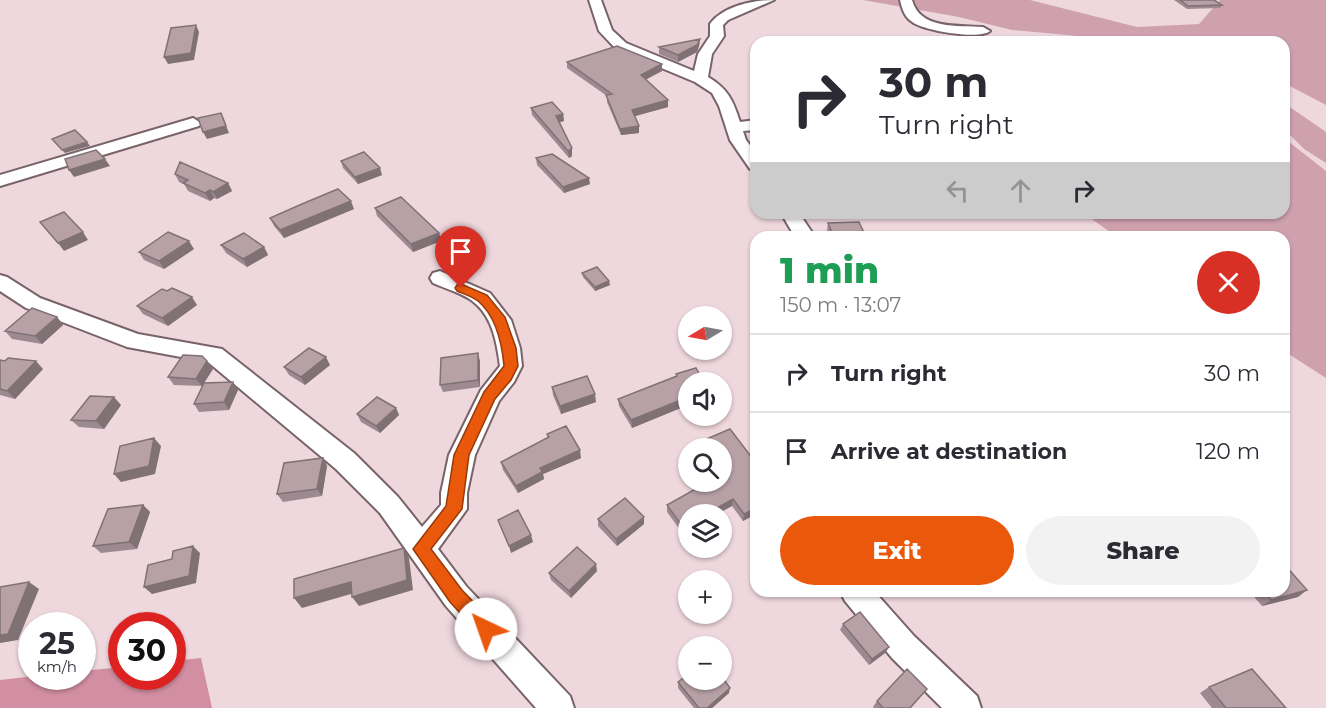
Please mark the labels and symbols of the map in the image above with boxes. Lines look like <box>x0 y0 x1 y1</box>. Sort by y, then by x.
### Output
pin <box>435 226 486 288</box>
north arrow <box>678 306 732 360</box>
position arrow <box>454 597 518 661</box>
speed limit sign: 30 <box>108 612 186 690</box>

